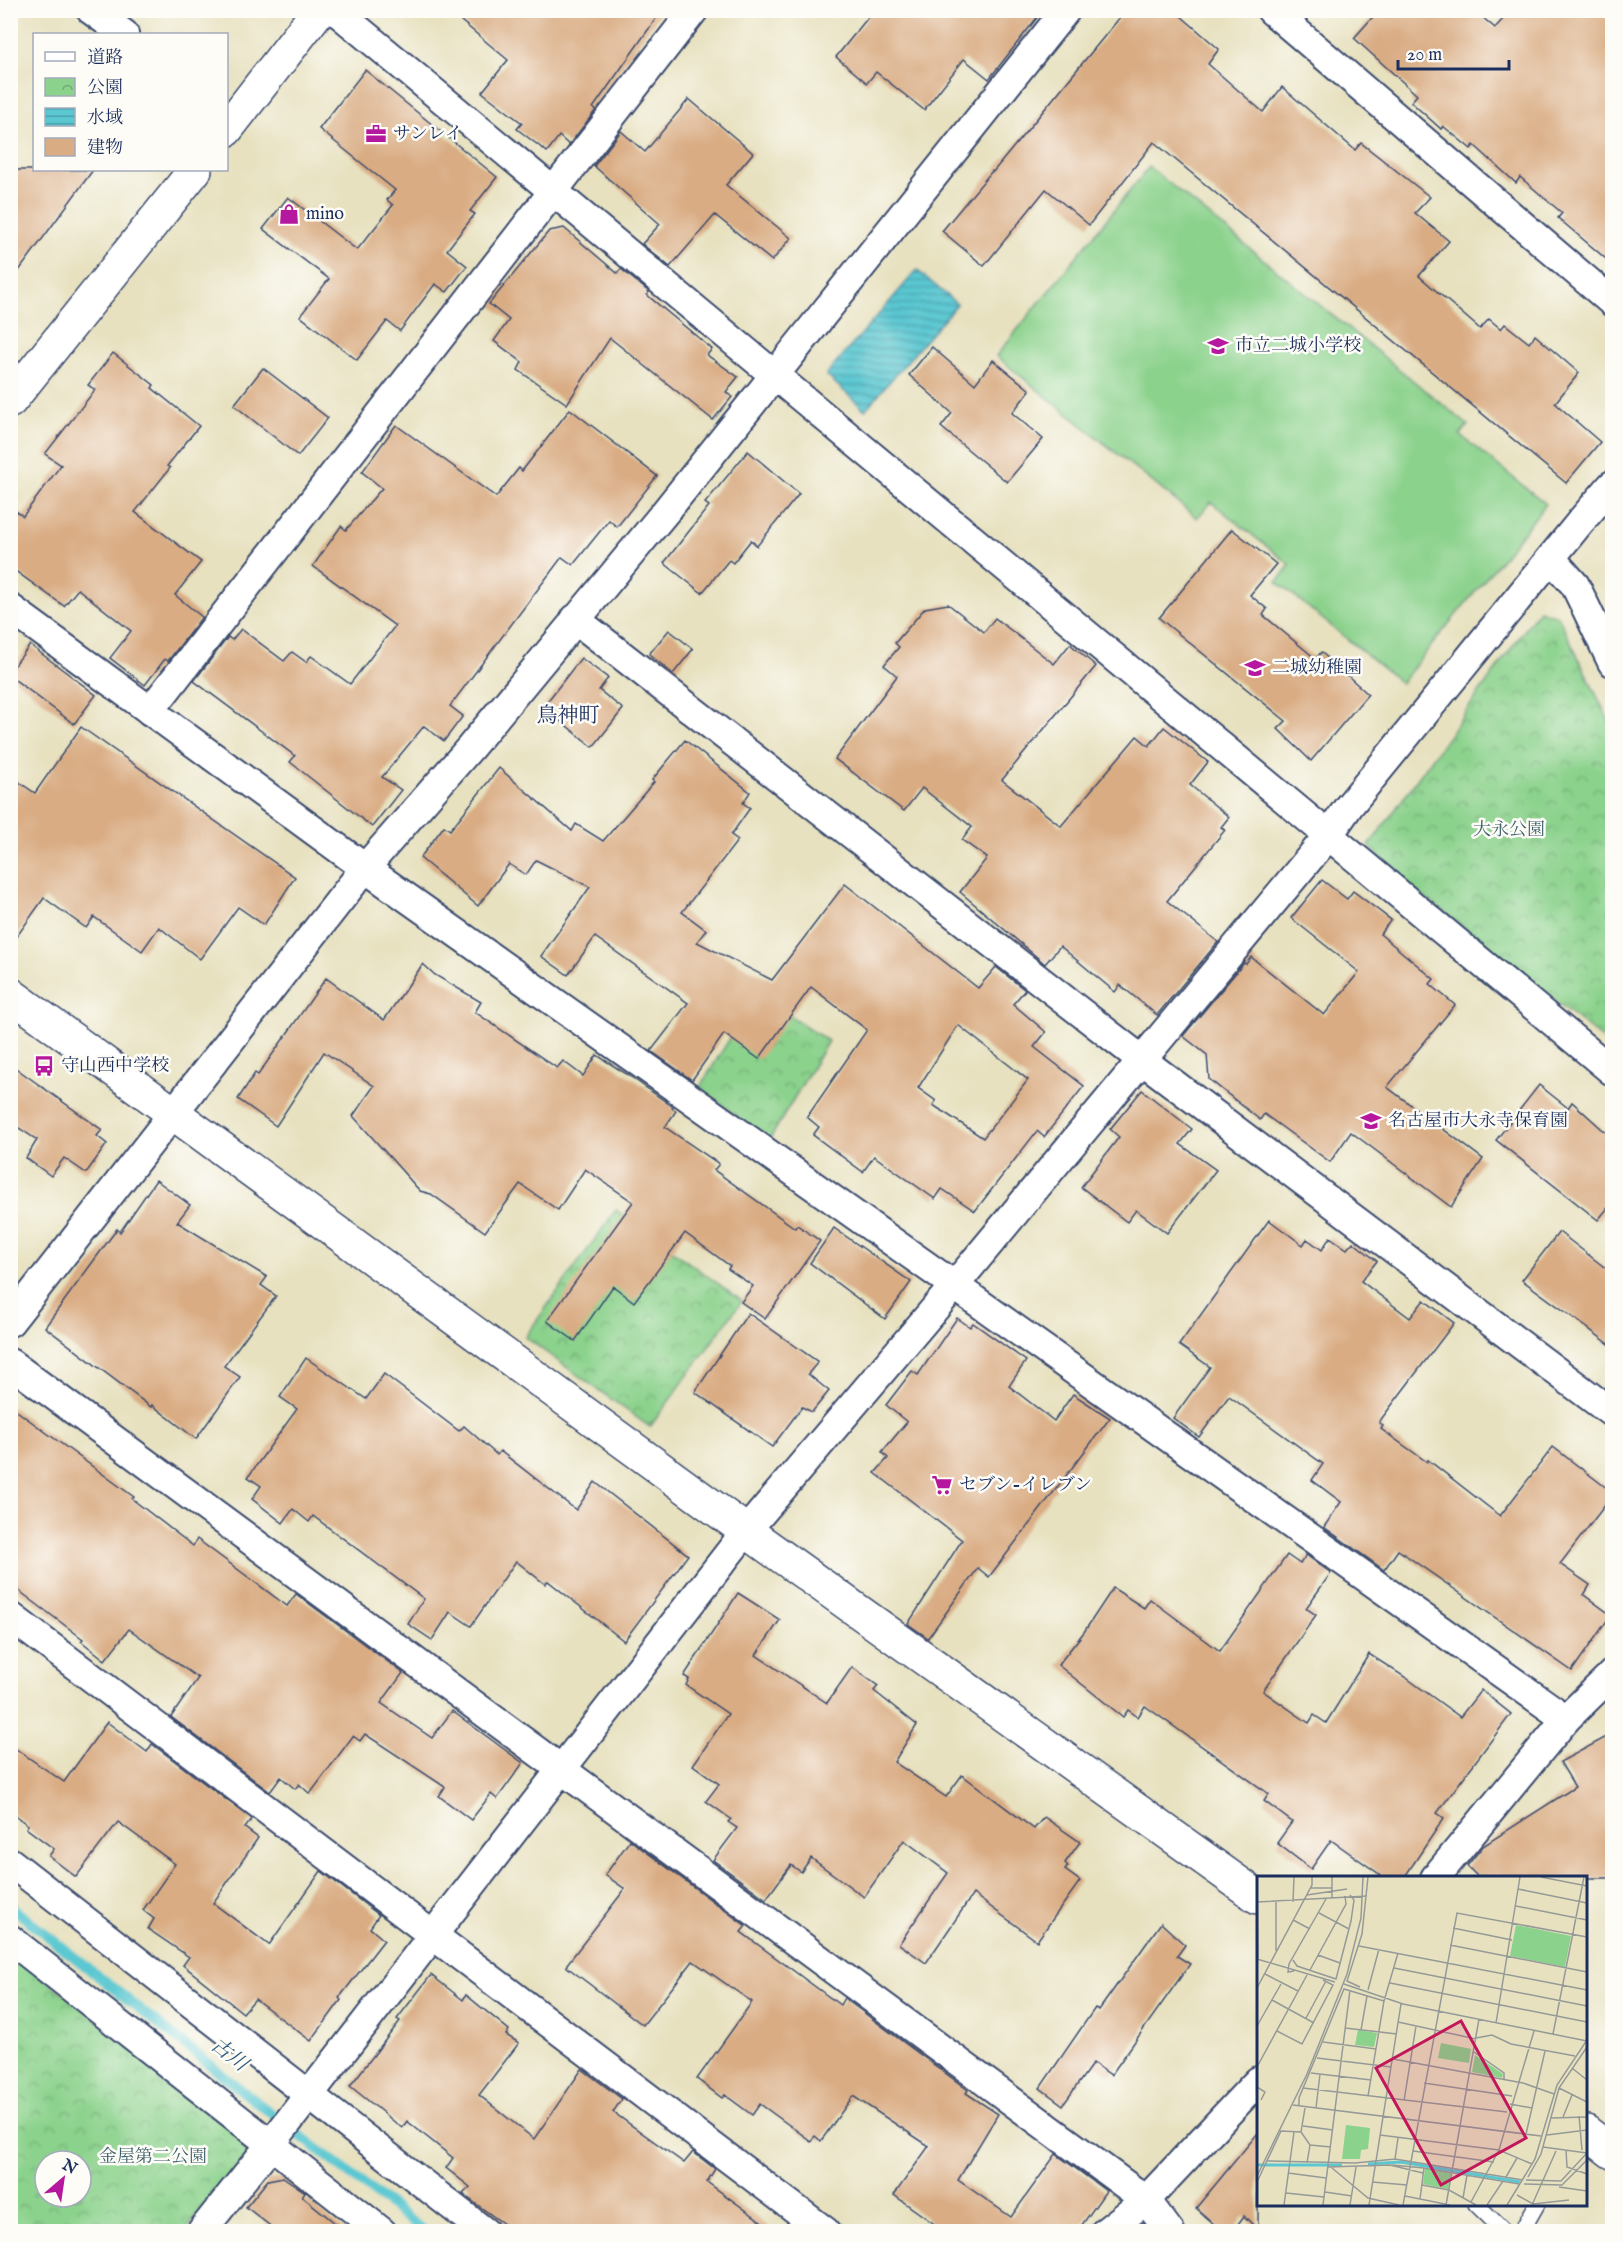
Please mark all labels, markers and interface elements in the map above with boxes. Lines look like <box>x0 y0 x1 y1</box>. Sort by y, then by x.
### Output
legend <box>33 33 228 171</box>
scale bar <box>1398 33 1509 71</box>
text: 20 m <box>1407 44 1442 67</box>
text: 道路 <box>87 47 123 70</box>
text: 公園 <box>87 77 123 100</box>
text: 水域 <box>87 107 123 130</box>
office icon: サンレイ <box>364 122 388 146</box>
place label: サンレイ <box>393 123 463 146</box>
text: 建物 <box>87 137 123 160</box>
shop icon: mino <box>277 202 301 226</box>
place label: mino <box>306 203 344 226</box>
school or university icon: 市立二城小学校 <box>1206 334 1230 358</box>
place label: 市立二城小学校 <box>1235 335 1361 358</box>
school or university icon: 二城幼稚園 <box>1243 656 1267 680</box>
place label: 二城幼稚園 <box>1272 657 1362 680</box>
district label: 鳥神町 <box>537 703 600 730</box>
park label: 大永公園 <box>1473 819 1545 842</box>
bus stop icon: 守山西中学校 <box>32 1054 56 1078</box>
place label: 守山西中学校 <box>61 1055 169 1078</box>
school or university icon: 名古屋市大永寺保育園 <box>1359 1109 1383 1133</box>
place label: 名古屋市大永寺保育園 <box>1388 1110 1568 1133</box>
supermarket icon: セブン-イレブン <box>930 1473 954 1497</box>
place label: セブン-イレブン <box>959 1474 1092 1497</box>
inset map <box>1257 1876 1587 2206</box>
water label: 古川 <box>206 2033 254 2078</box>
park label: 金屋第二公園 <box>99 2146 207 2169</box>
north arrow <box>33 2149 93 2209</box>
text: N <box>58 2155 80 2180</box>

